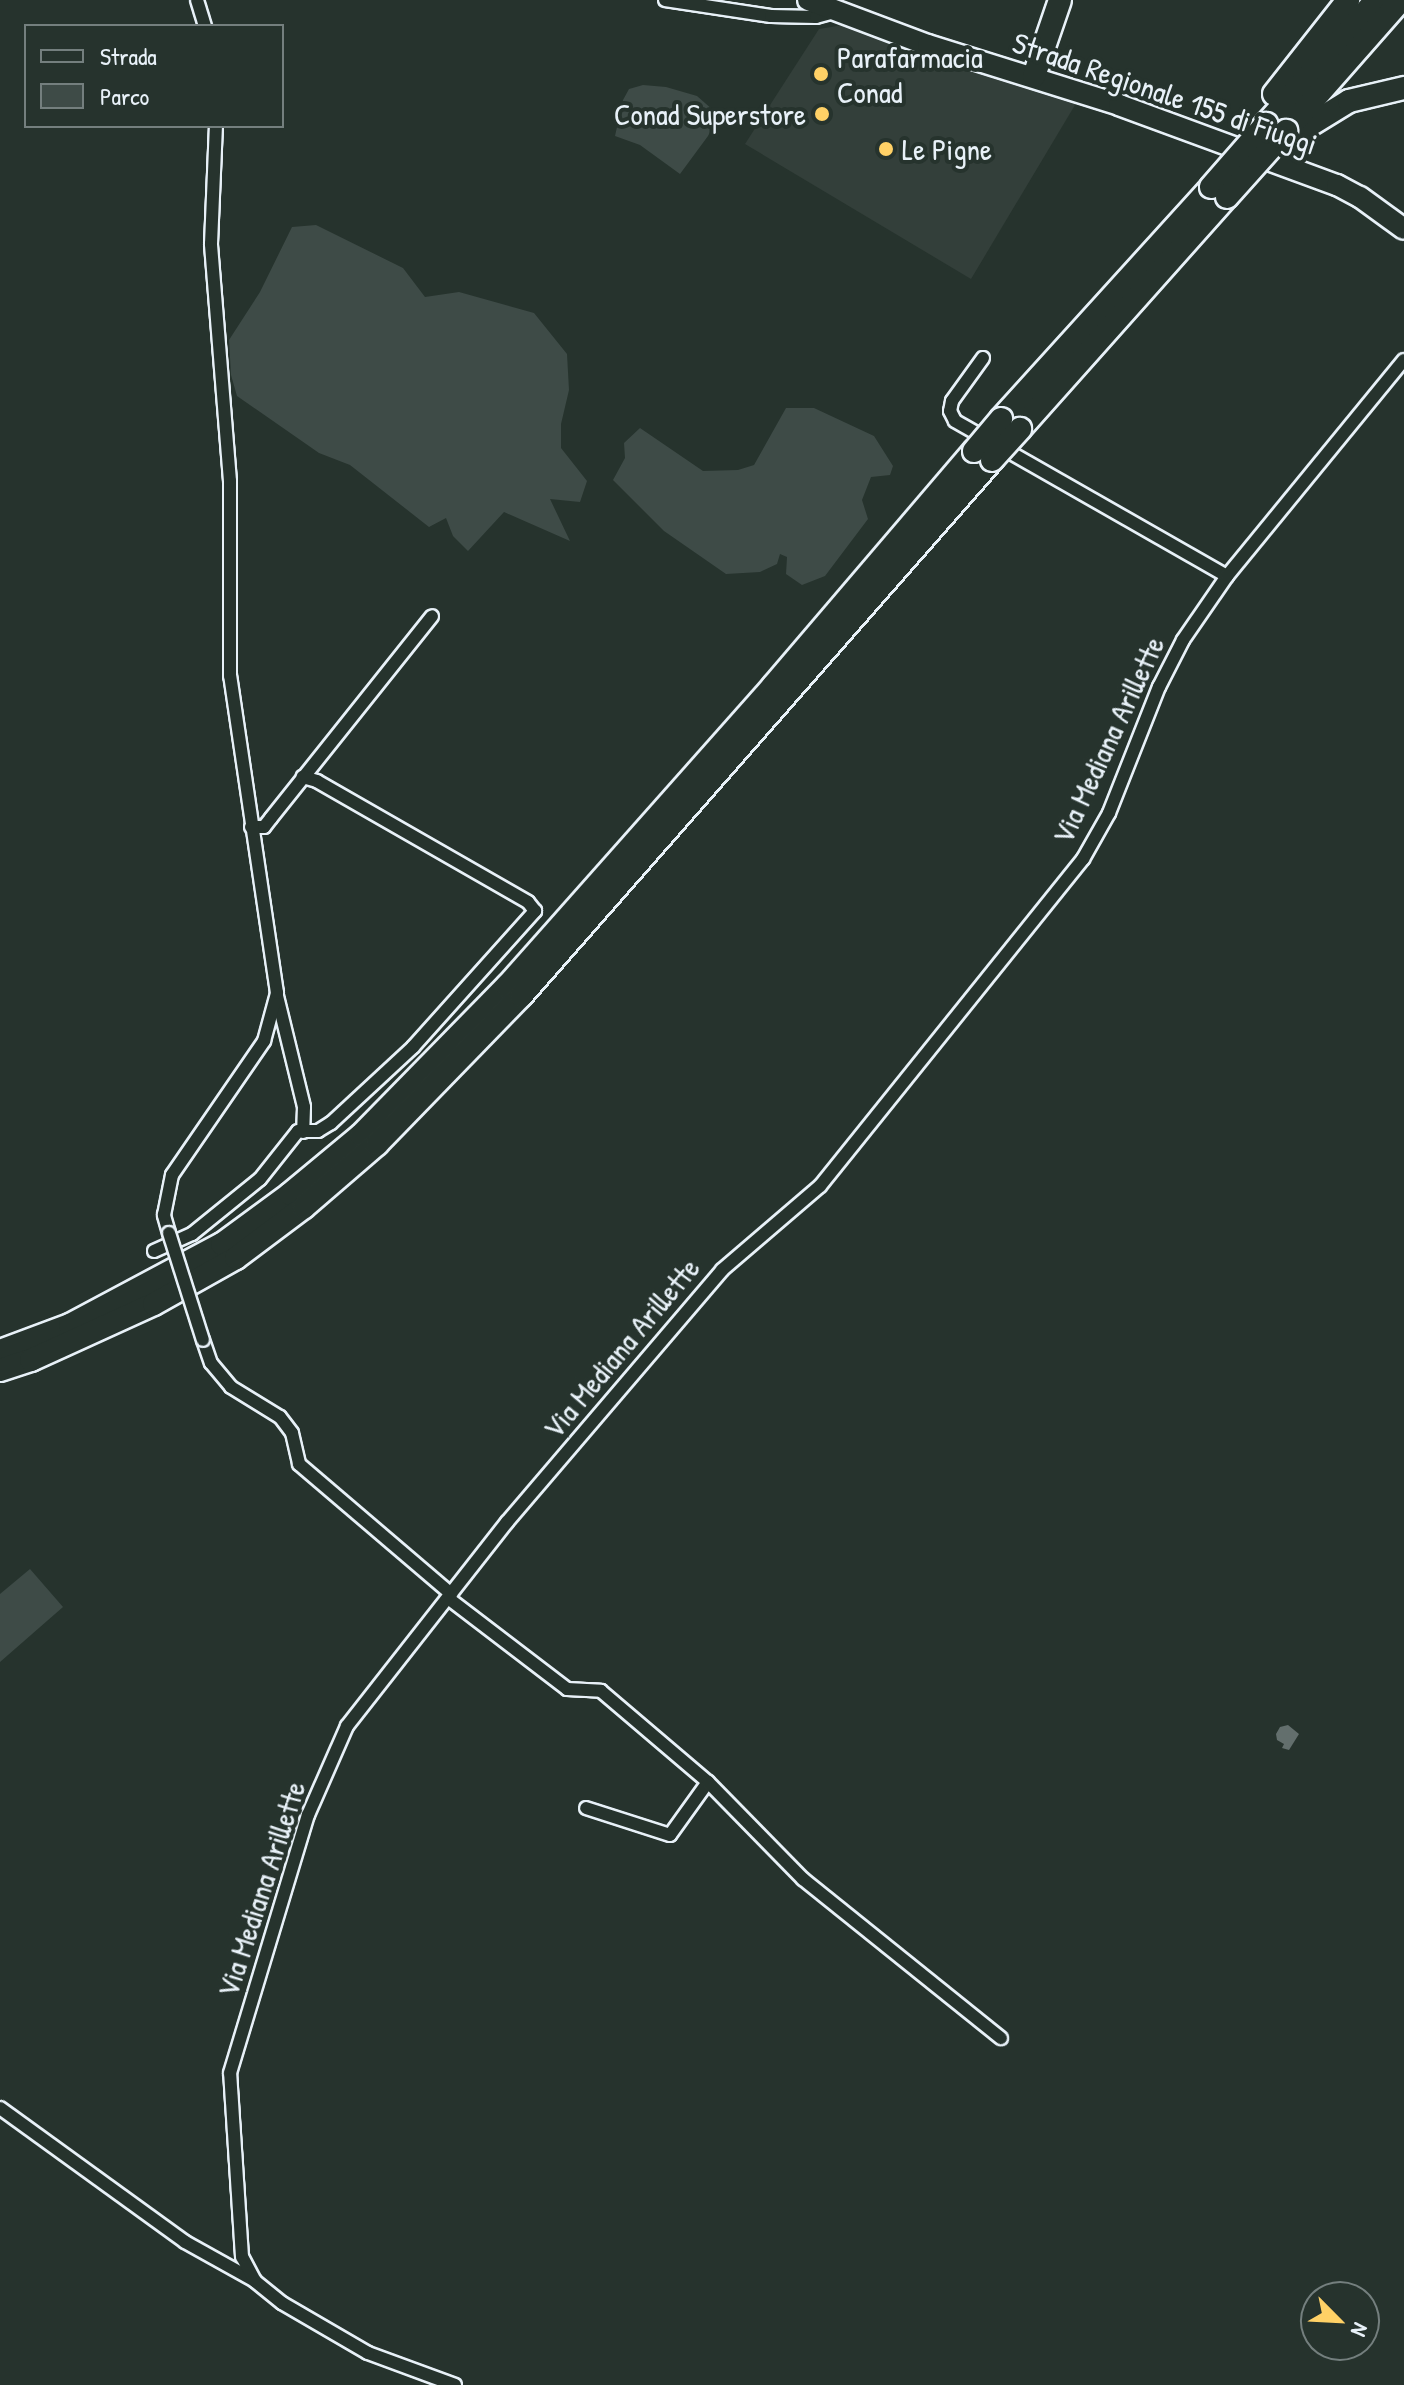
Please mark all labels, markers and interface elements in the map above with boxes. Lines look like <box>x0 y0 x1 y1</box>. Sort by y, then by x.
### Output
legend <box>24 24 284 128</box>
street label: Strada Regionale 155 di Fiuggi <box>1008 24 1322 162</box>
place label: Parafarmacia Conad <box>837 39 983 110</box>
text: Strada <box>100 40 157 72</box>
marker: Parafarmacia Conad <box>812 65 830 83</box>
text: Parco <box>100 80 149 112</box>
place label: Conad Superstore <box>614 96 806 132</box>
marker: Conad Superstore <box>813 105 831 123</box>
place label: Le Pigne <box>902 131 992 167</box>
marker: Le Pigne <box>877 140 895 158</box>
street label: Via Mediana Arillette <box>1044 631 1172 849</box>
street label: Via Mediana Arillette <box>535 1250 707 1446</box>
street label: Via Mediana Arillette <box>209 1777 313 2001</box>
north arrow <box>1300 2281 1380 2361</box>
text: N <box>1344 2318 1376 2341</box>

